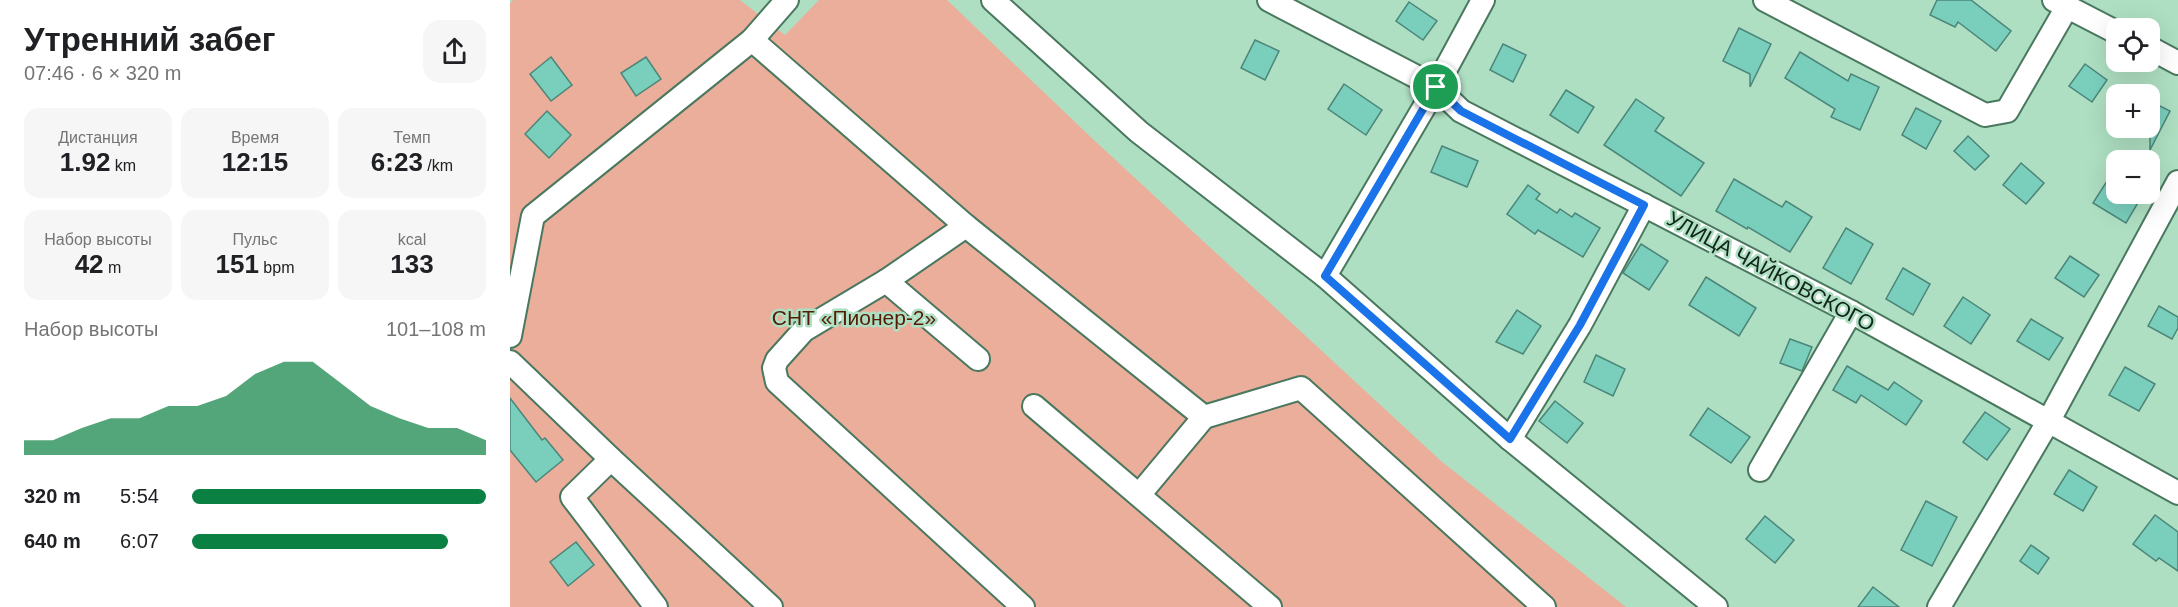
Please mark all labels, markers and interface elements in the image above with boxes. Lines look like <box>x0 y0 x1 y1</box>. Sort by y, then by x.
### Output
map controls <box>2106 18 2160 204</box>
button: locate <box>2106 18 2160 72</box>
button: share <box>423 20 486 83</box>
text: Утренний забег <box>24 21 276 58</box>
pin <box>1410 61 1461 112</box>
text: 07:46 · 6 × 320 m <box>24 62 181 84</box>
icon: arrive <box>1419 70 1452 103</box>
button: + <box>2106 84 2160 138</box>
text: Дистанция <box>58 129 138 146</box>
text: Время <box>231 129 279 146</box>
text: Темп <box>393 129 431 146</box>
text: 1.92 <box>60 147 110 177</box>
text: 12:15 <box>222 147 288 177</box>
text: 6:23 <box>371 147 423 177</box>
button: − <box>2106 150 2160 204</box>
text: km <box>110 157 136 174</box>
text: /km <box>423 157 453 174</box>
street label: УЛИЦА ЧАЙКОВСКОГО <box>1663 206 1879 336</box>
text: Набор высоты <box>44 231 152 248</box>
text: Пульс <box>233 231 277 248</box>
text: kcal <box>398 231 426 248</box>
text: 42 <box>75 249 104 279</box>
text: 151 <box>216 249 259 279</box>
text: 133 <box>390 249 434 279</box>
text: m <box>104 259 121 276</box>
text: bpm <box>259 259 294 276</box>
park label: СНТ «Пионер-2» <box>772 306 936 329</box>
text: Набор высоты <box>24 318 158 340</box>
text: 101–108 m <box>386 318 486 340</box>
text: 320 m <box>24 485 81 507</box>
text: 5:54 <box>120 485 159 507</box>
text: 640 m <box>24 530 81 552</box>
text: 6:07 <box>120 530 159 552</box>

